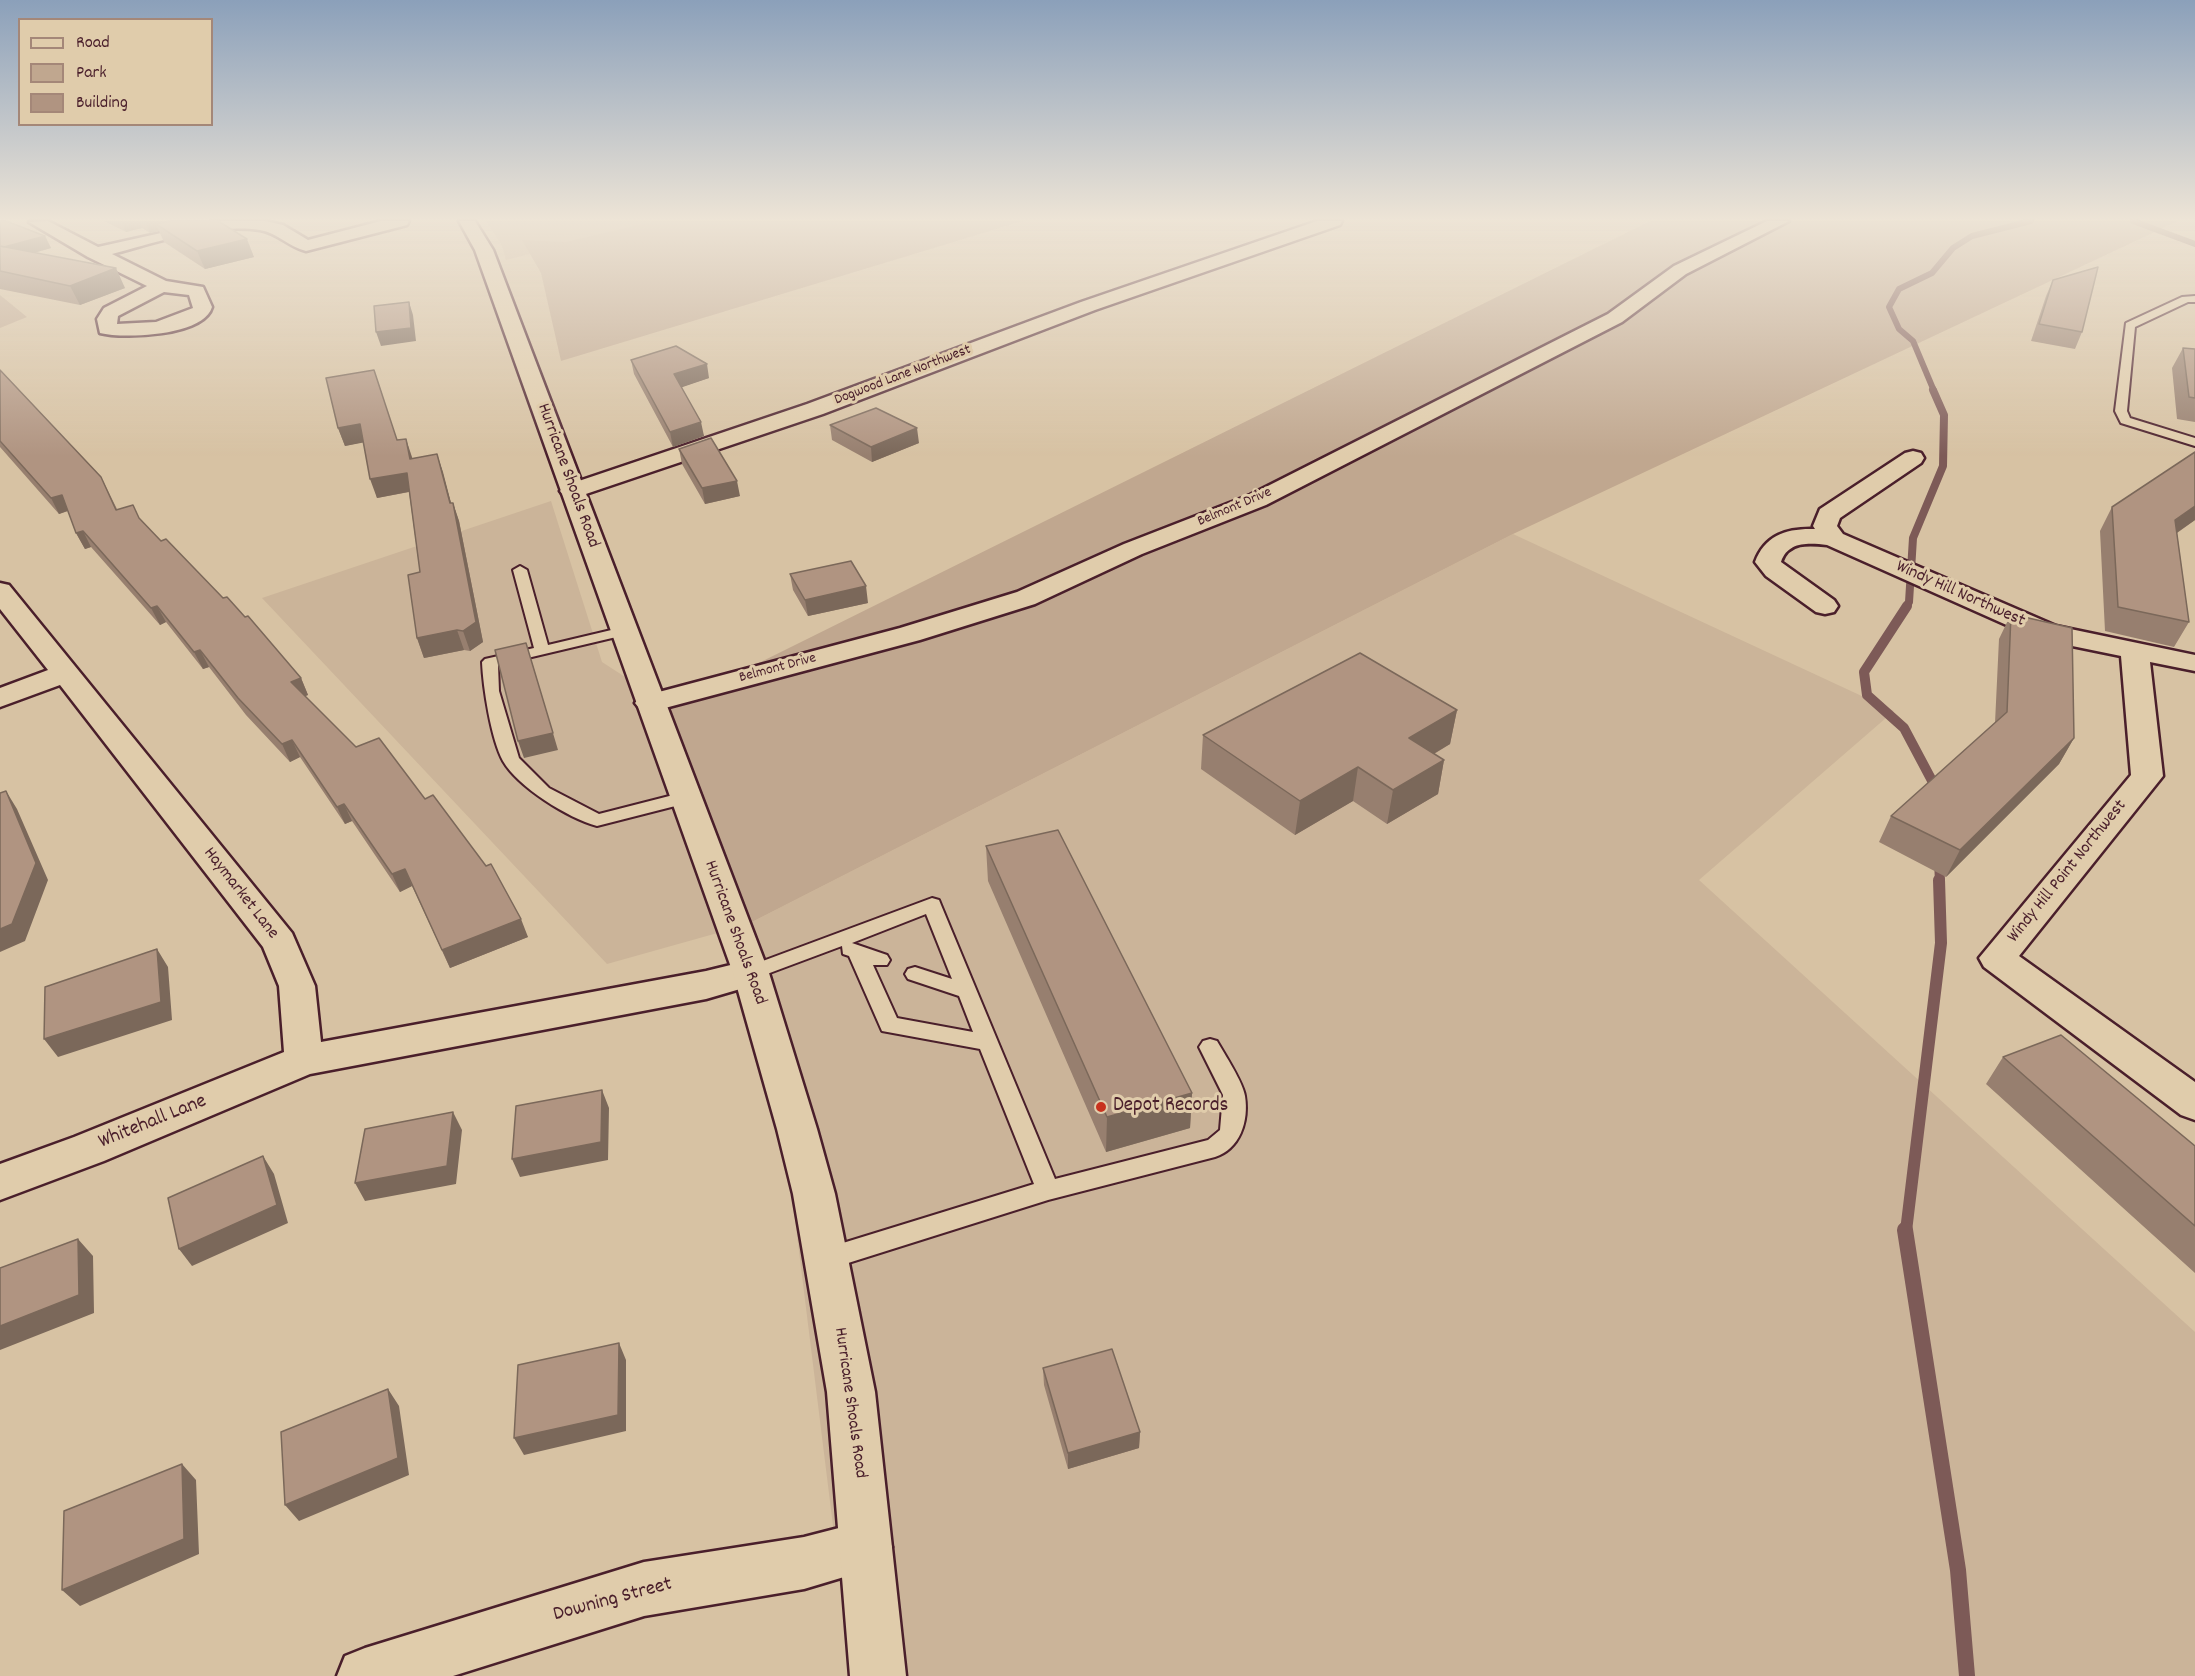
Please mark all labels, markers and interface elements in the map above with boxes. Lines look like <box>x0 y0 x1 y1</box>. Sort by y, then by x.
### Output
legend <box>18 18 213 126</box>
text: Road <box>76 31 110 56</box>
text: Park <box>76 61 107 86</box>
text: Building <box>76 91 128 116</box>
street label: Dogwood Lane Northwest <box>832 342 974 410</box>
street label: Hurricane Shoals Road <box>531 401 603 551</box>
street label: Belmont Drive <box>1195 484 1275 532</box>
street label: Windy Hill Northwest <box>1892 557 2028 633</box>
street label: Belmont Drive <box>737 650 819 688</box>
street label: Windy Hill Point Northwest <box>2004 796 2132 948</box>
street label: Haymarket Lane <box>197 844 283 944</box>
street label: Hurricane Shoals Road <box>698 858 770 1008</box>
street label: Whitehall Lane <box>95 1090 211 1156</box>
place label: Depot Records <box>1113 1094 1228 1120</box>
marker: Depot Records <box>1094 1100 1108 1114</box>
street label: Hurricane Shoals Road <box>828 1326 870 1480</box>
street label: Downing Street <box>551 1573 675 1629</box>

